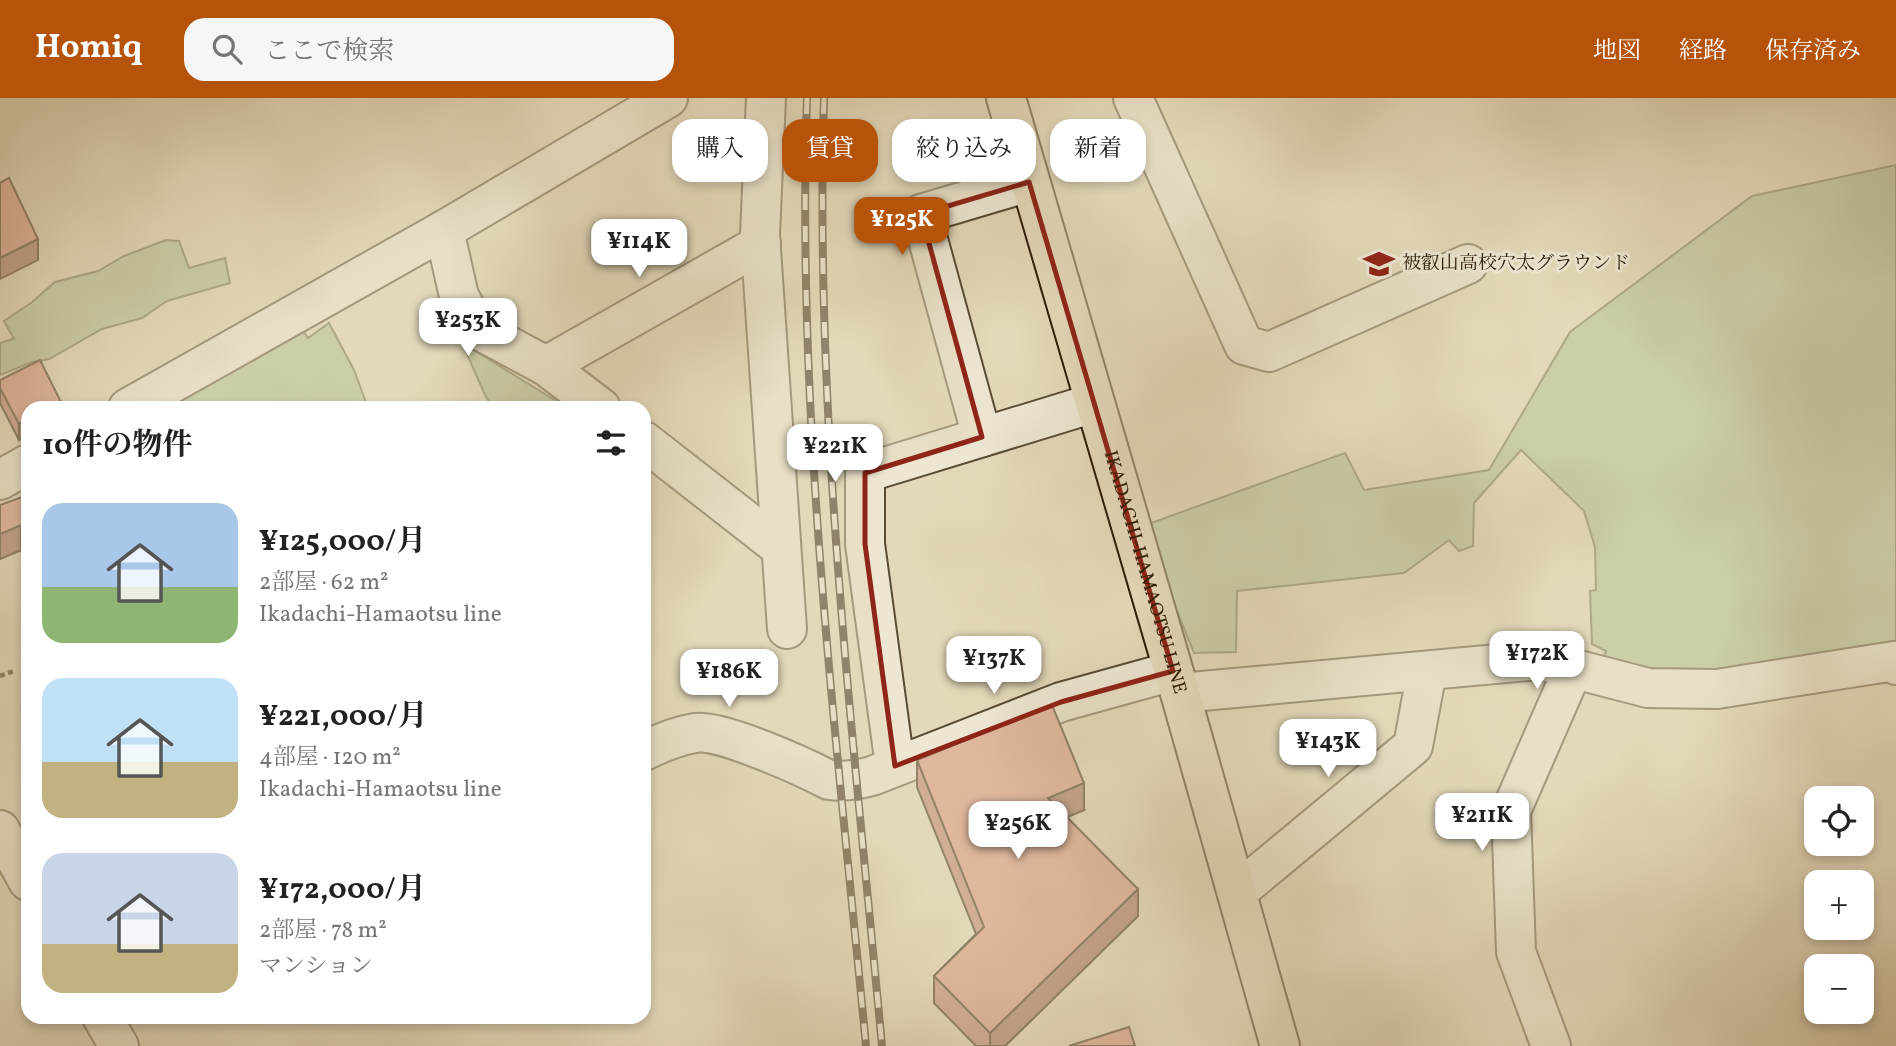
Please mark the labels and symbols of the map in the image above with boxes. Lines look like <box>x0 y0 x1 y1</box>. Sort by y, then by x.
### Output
pin: ¥125K <box>853 198 951 257</box>
pin: ¥114K <box>590 220 688 279</box>
school or university icon: 被叡山高校穴太グラウンド <box>1362 247 1396 281</box>
place label: 被叡山高校穴太グラウンド <box>1402 251 1630 277</box>
pin: ¥253K <box>419 299 517 358</box>
pin: ¥221K <box>786 424 884 484</box>
street label: IKADACHI-HAMAOTSU LINE <box>1097 447 1193 697</box>
pin: ¥172K <box>1488 632 1586 691</box>
pin: ¥137K <box>945 636 1043 696</box>
pin: ¥186K <box>680 650 778 709</box>
pin: ¥143K <box>1279 720 1377 779</box>
pin: ¥211K <box>1433 794 1531 853</box>
pin: ¥256K <box>969 802 1067 861</box>

